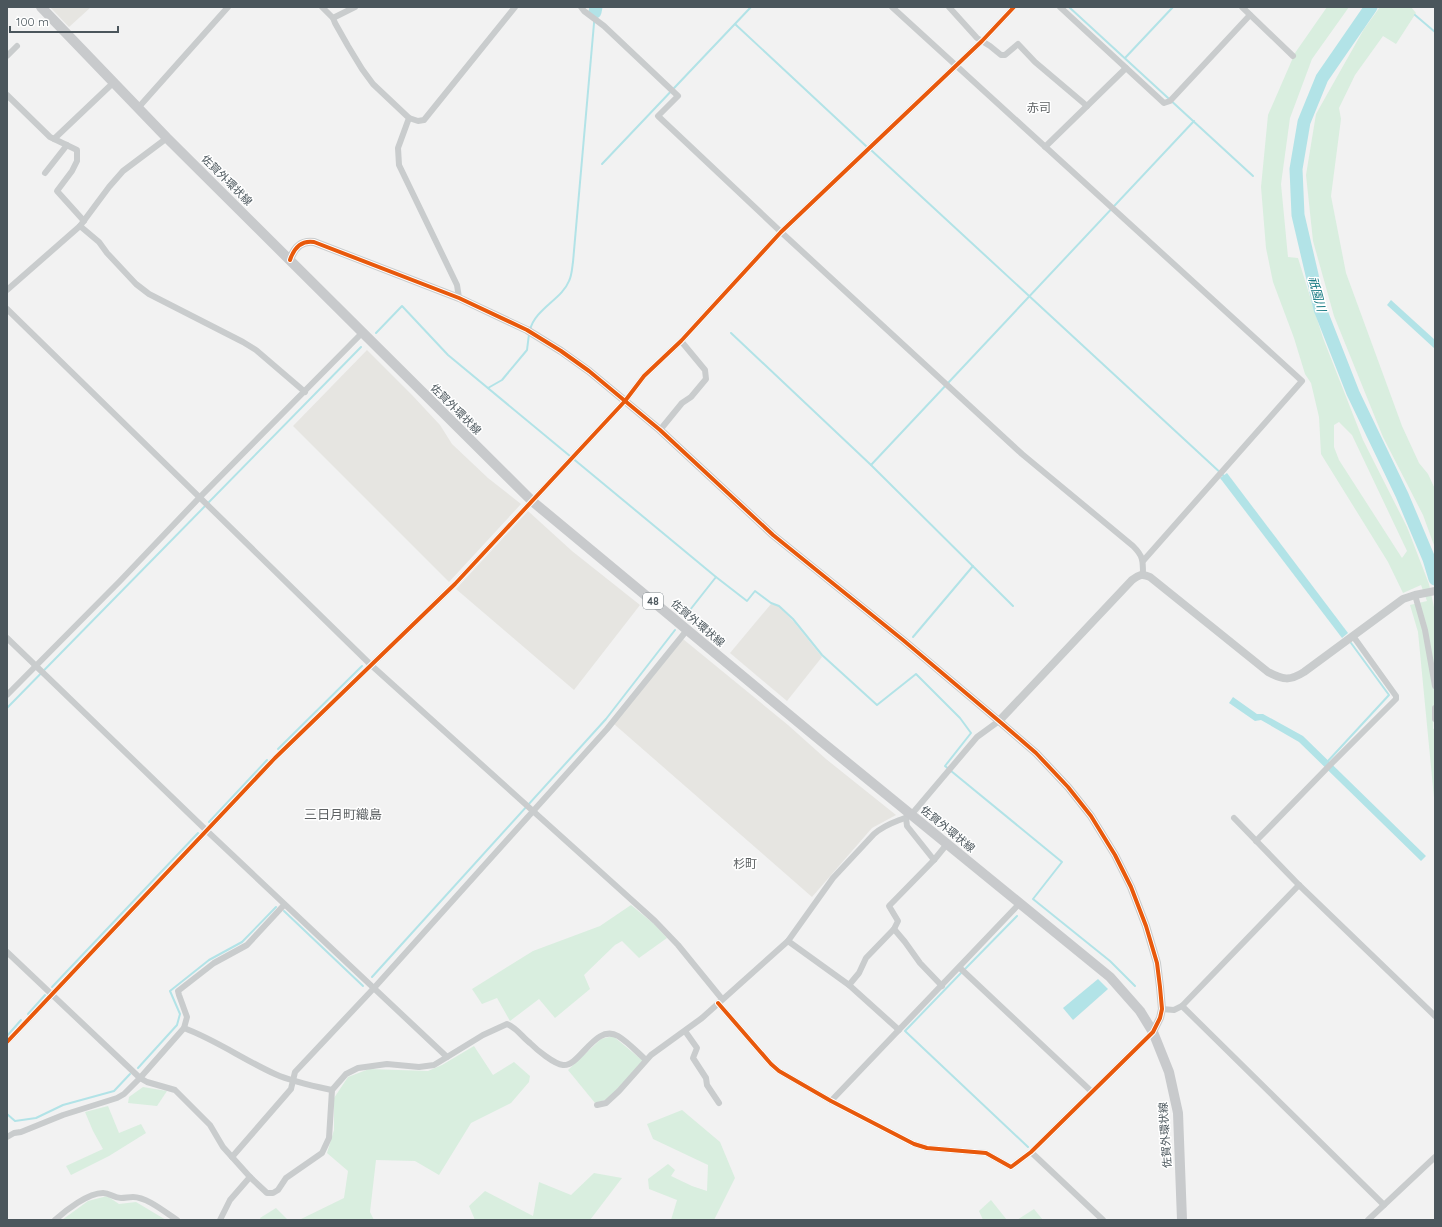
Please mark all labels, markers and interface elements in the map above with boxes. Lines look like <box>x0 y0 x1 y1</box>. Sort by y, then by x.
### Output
scale bar <box>10 8 118 34</box>
text: 100 m <box>16 14 49 29</box>
district label: 赤司 <box>1027 100 1051 115</box>
street label: 佐賀外環状線 <box>199 152 255 208</box>
water label: 祇園川 <box>1306 275 1330 315</box>
street label: 佐賀外環状線 <box>428 381 484 437</box>
road number: 48 <box>643 593 663 609</box>
street label: 佐賀外環状線 <box>668 596 728 650</box>
street label: 佐賀外環状線 <box>918 803 978 855</box>
district label: 三日月町織島 <box>304 806 382 822</box>
district label: 杉町 <box>733 856 757 871</box>
street label: 佐賀外環状線 <box>1156 1102 1174 1168</box>

